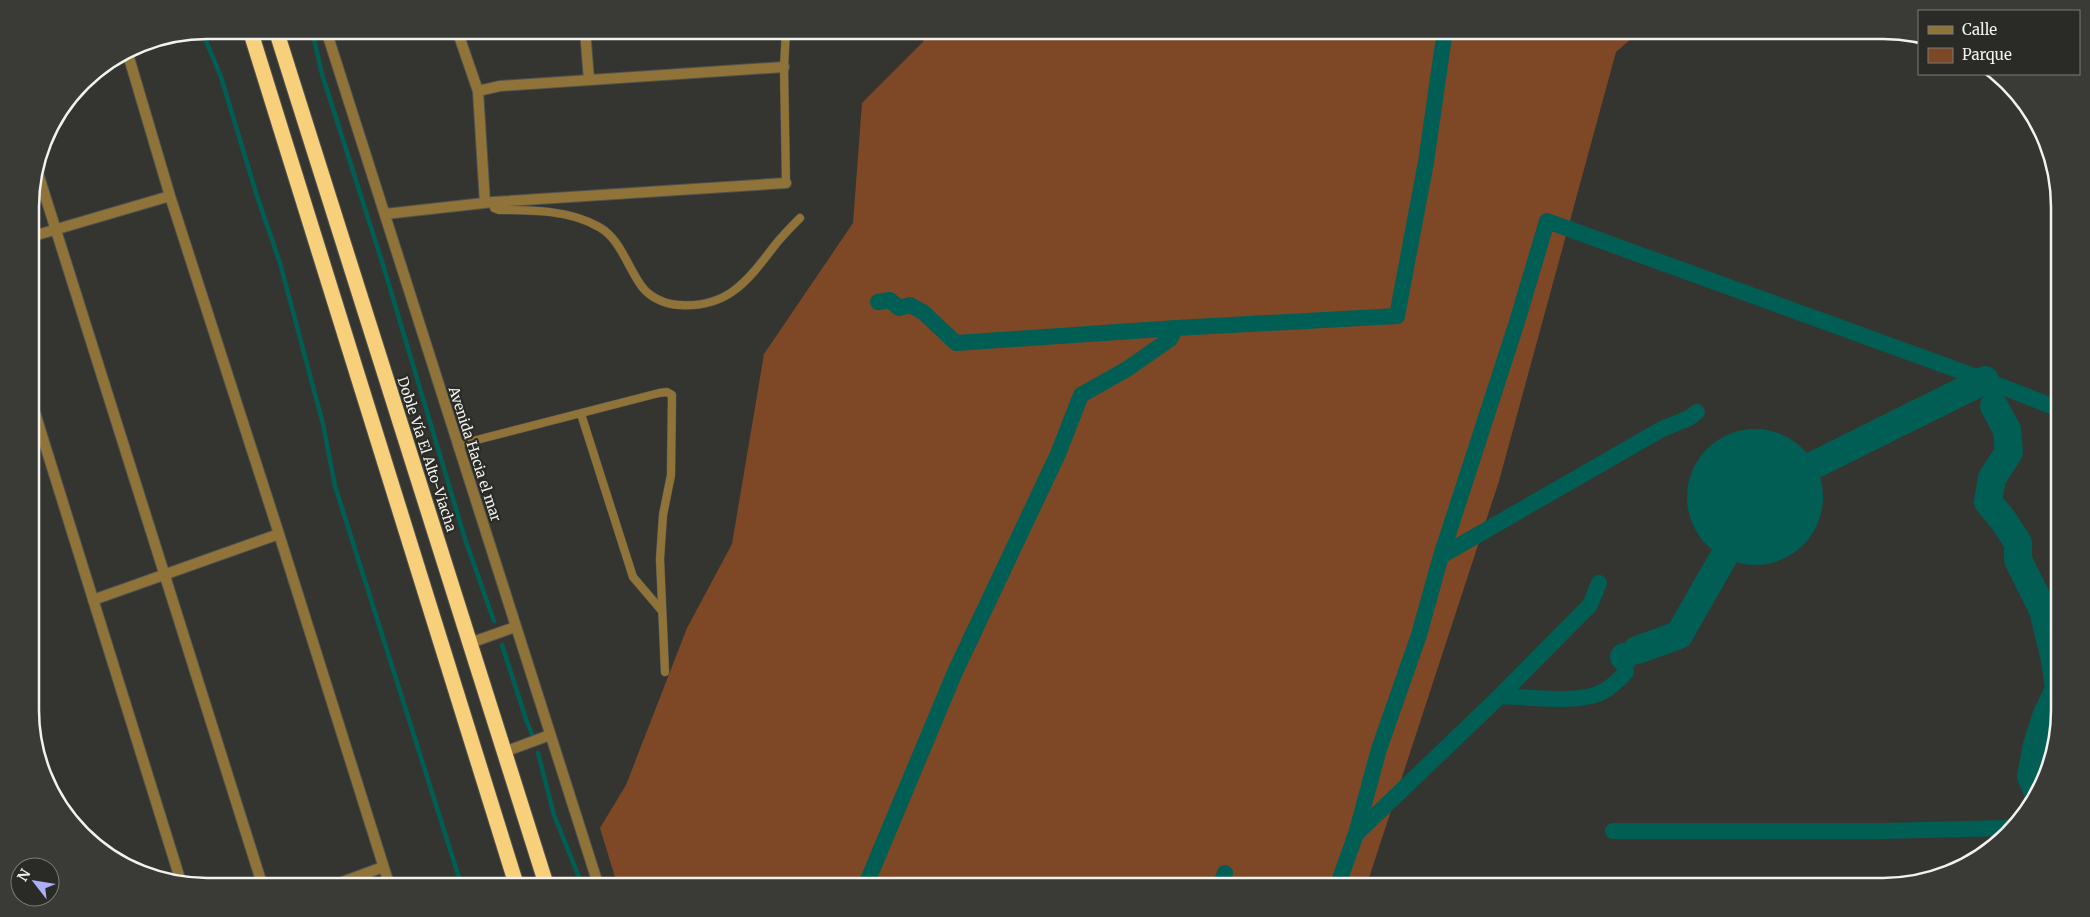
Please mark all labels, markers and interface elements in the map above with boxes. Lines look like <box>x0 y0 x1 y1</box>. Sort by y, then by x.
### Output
legend <box>1918 10 2080 75</box>
text: Calle <box>1962 20 1997 39</box>
text: Parque <box>1962 45 2012 64</box>
street label: Doble Vía El Alto-Viacha <box>393 374 461 534</box>
street label: Avenida Hacia el mar <box>444 383 505 524</box>
north arrow <box>10 857 60 907</box>
text: N <box>13 866 34 885</box>

